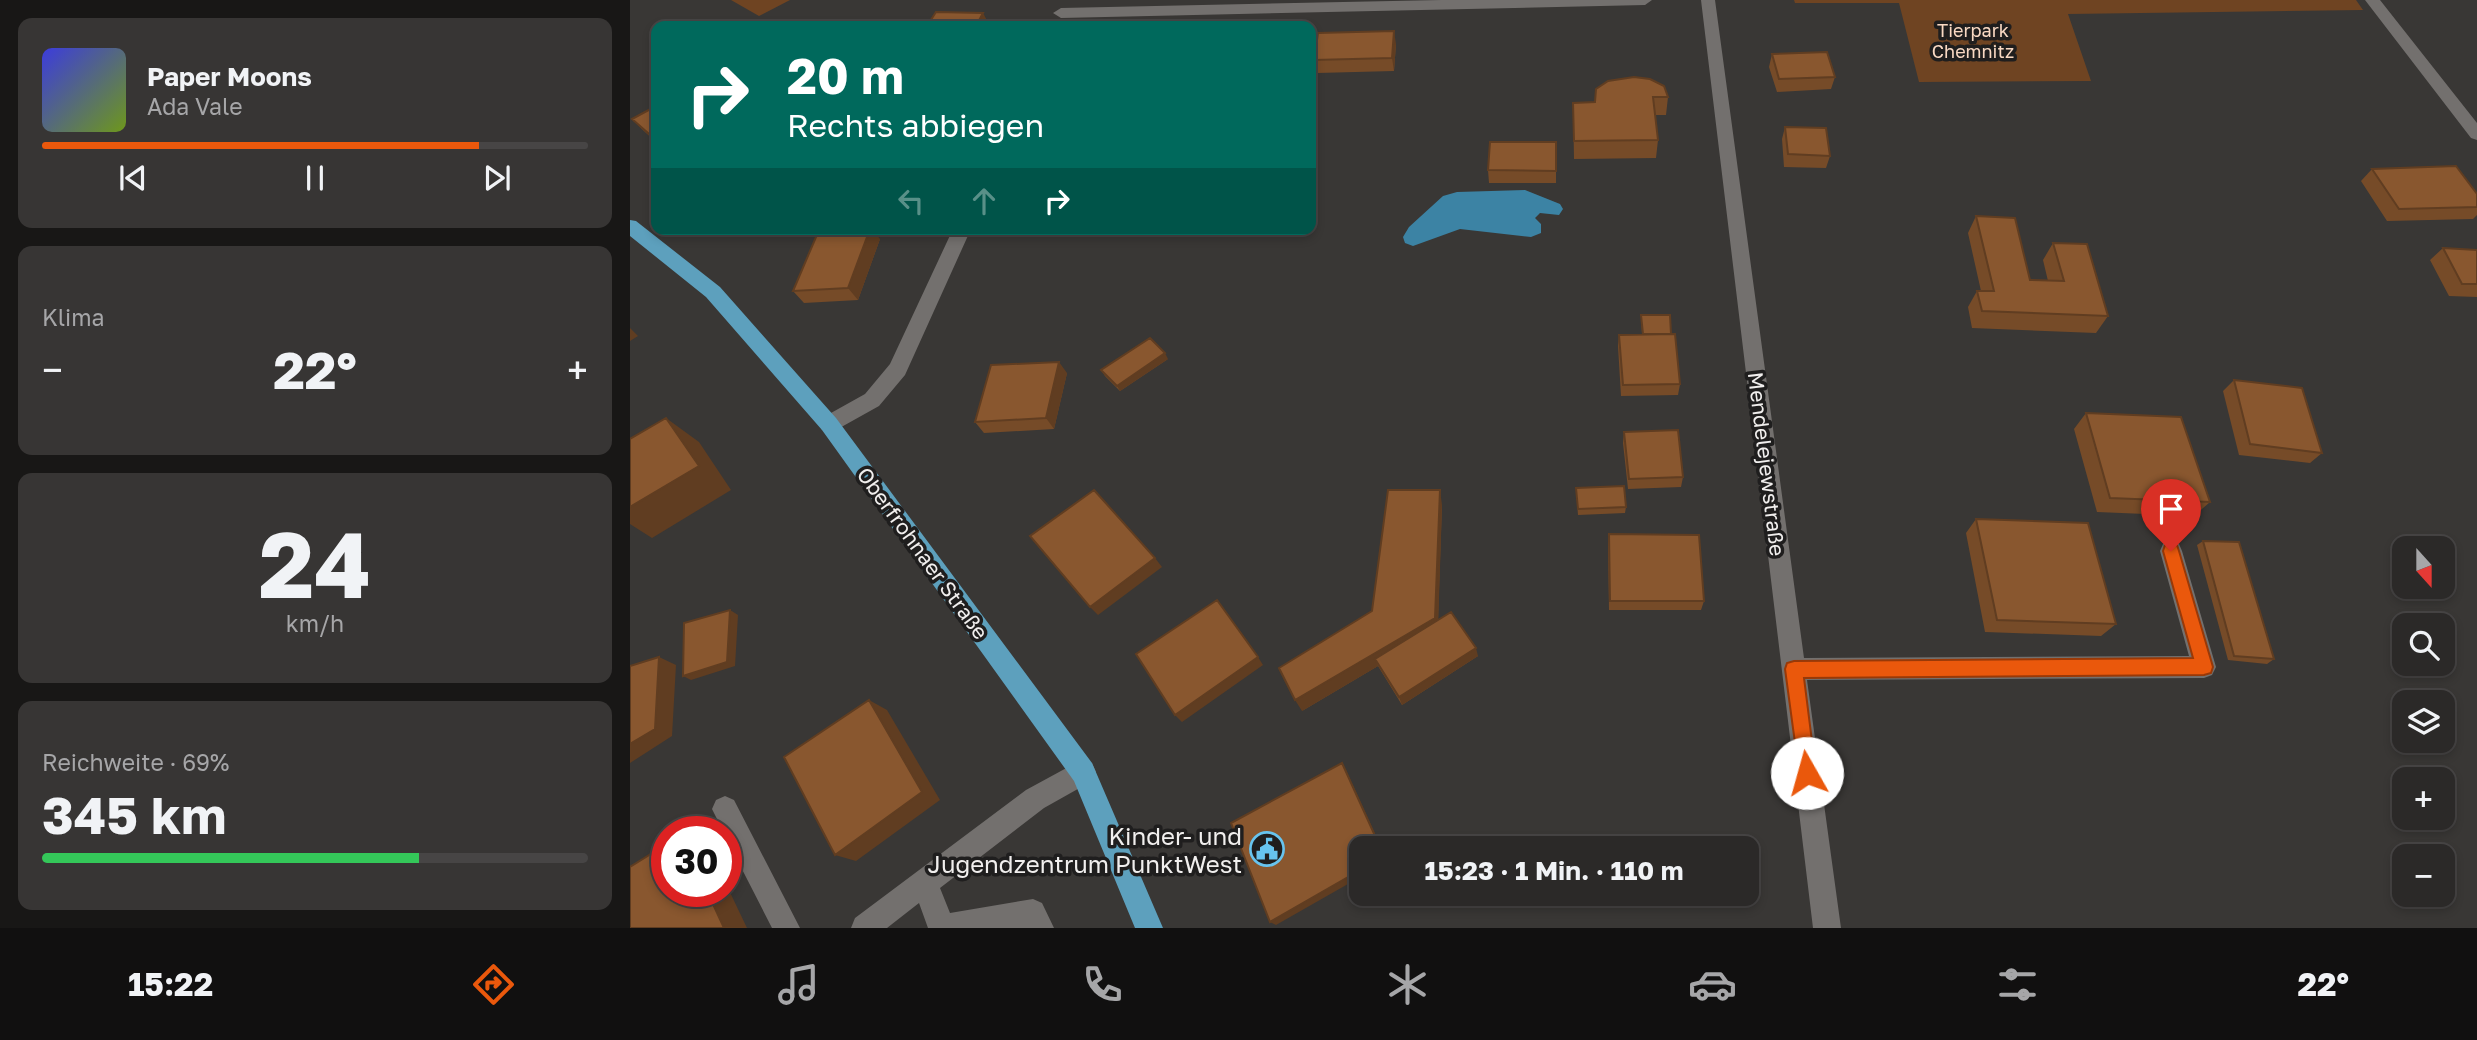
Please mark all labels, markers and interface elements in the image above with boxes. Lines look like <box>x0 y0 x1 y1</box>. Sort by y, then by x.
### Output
park label: Tierpark Chemnitz <box>1932 19 2014 62</box>
text: 20 m <box>787 46 904 105</box>
icon: right <box>672 49 763 140</box>
text: Paper Moons <box>147 61 312 92</box>
text: Ada Vale <box>147 92 243 120</box>
text: Rechts abbiegen <box>787 106 1044 144</box>
icon: previous <box>114 159 152 197</box>
icon: pause <box>296 159 334 197</box>
icon: next <box>478 159 516 197</box>
icon: left <box>892 182 930 220</box>
icon: ahead <box>965 182 1003 220</box>
icon: right <box>1038 182 1076 220</box>
text: Klima <box>42 303 105 331</box>
text: 22° <box>273 338 357 400</box>
text: − <box>42 347 63 392</box>
text: + <box>567 347 588 392</box>
street label: Mendelejewstraße <box>1743 370 1791 558</box>
street label: Oberfrohnaer Straße <box>852 462 994 644</box>
pin <box>2141 479 2201 551</box>
icon: arrive <box>2152 490 2190 528</box>
text: 24 <box>259 509 371 618</box>
north arrow <box>2392 536 2455 598</box>
map controls <box>2392 536 2455 907</box>
text: km/h <box>286 609 344 637</box>
button: search <box>2392 613 2455 676</box>
button: layers <box>2392 690 2455 753</box>
position arrow <box>1770 736 1844 810</box>
text: Reichweite · 69% <box>42 748 229 776</box>
button: + <box>2392 767 2455 830</box>
text: 345 km <box>42 783 227 845</box>
speed limit sign: 30 <box>651 816 742 907</box>
place label: Kinder- und Jugendzentrum PunktWest <box>928 821 1242 878</box>
public building icon: Kinder- und Jugendzentrum PunktWest <box>1248 830 1286 868</box>
button: − <box>2392 844 2455 907</box>
text: 15:23 · 1 Min. · 110 m <box>1424 855 1684 886</box>
icon: directions <box>469 960 518 1009</box>
icon: music <box>774 960 823 1009</box>
icon: phone <box>1078 960 1127 1009</box>
icon: climate <box>1383 960 1432 1009</box>
icon: car <box>1688 960 1737 1009</box>
icon: filters <box>1993 960 2042 1009</box>
text: 15:22 <box>128 965 213 1003</box>
text: 22° <box>2298 965 2349 1003</box>

